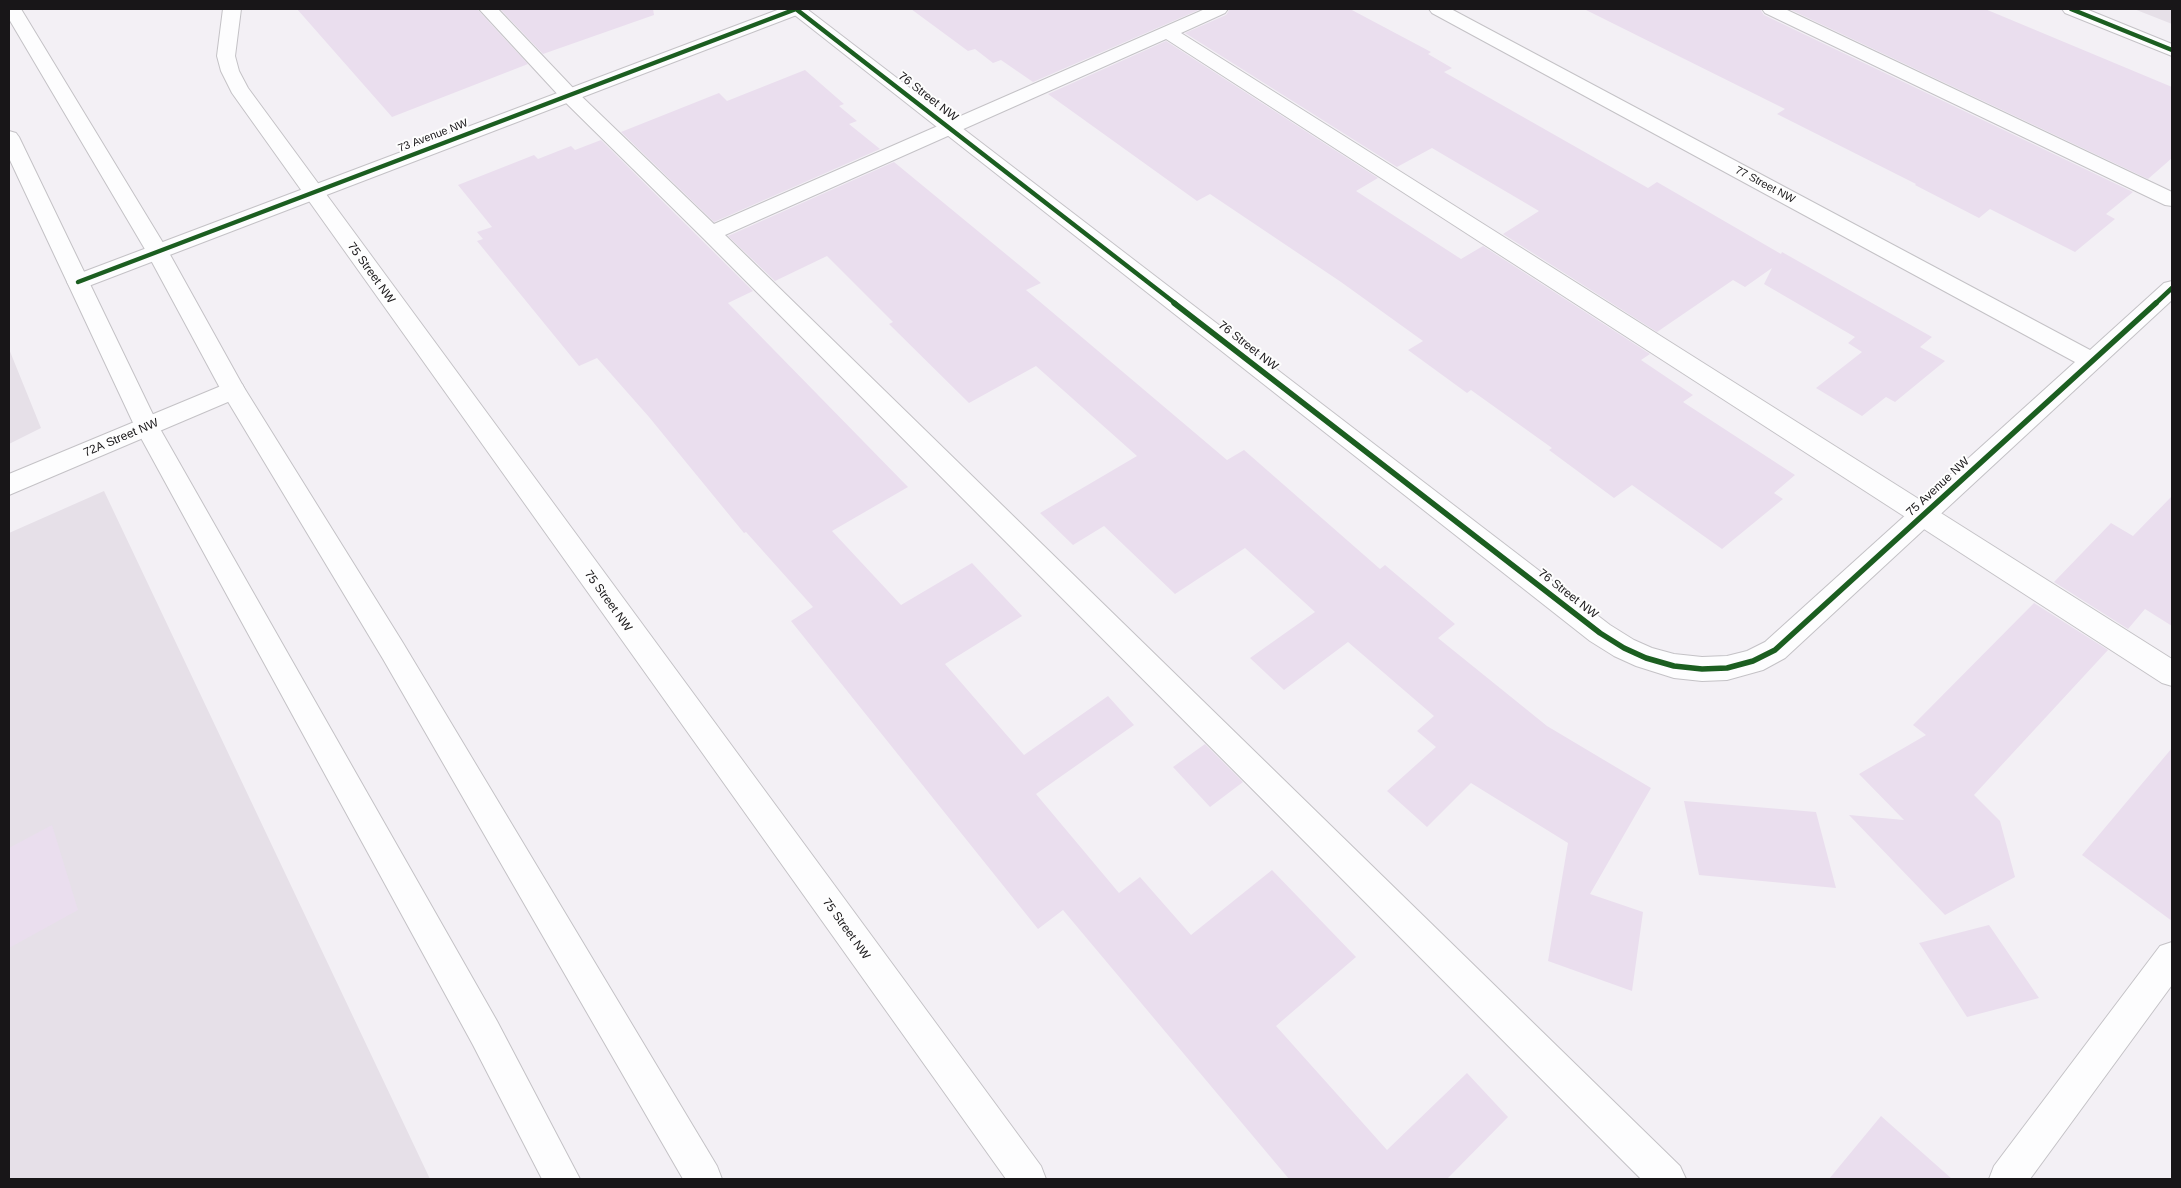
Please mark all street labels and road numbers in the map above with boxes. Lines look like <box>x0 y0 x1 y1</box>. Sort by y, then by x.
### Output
street label: 76 Street NW <box>895 69 961 125</box>
street label: 73 Avenue NW <box>396 117 470 155</box>
street label: 77 Street NW <box>1733 164 1797 206</box>
street label: 75 Street NW <box>344 240 398 306</box>
street label: 76 Street NW <box>1215 318 1281 374</box>
street label: 72A Street NW <box>81 416 161 460</box>
street label: 75 Avenue NW <box>1904 454 1972 520</box>
street label: 76 Street NW <box>1535 566 1601 622</box>
street label: 75 Street NW <box>581 568 635 634</box>
street label: 75 Street NW <box>819 896 873 962</box>

